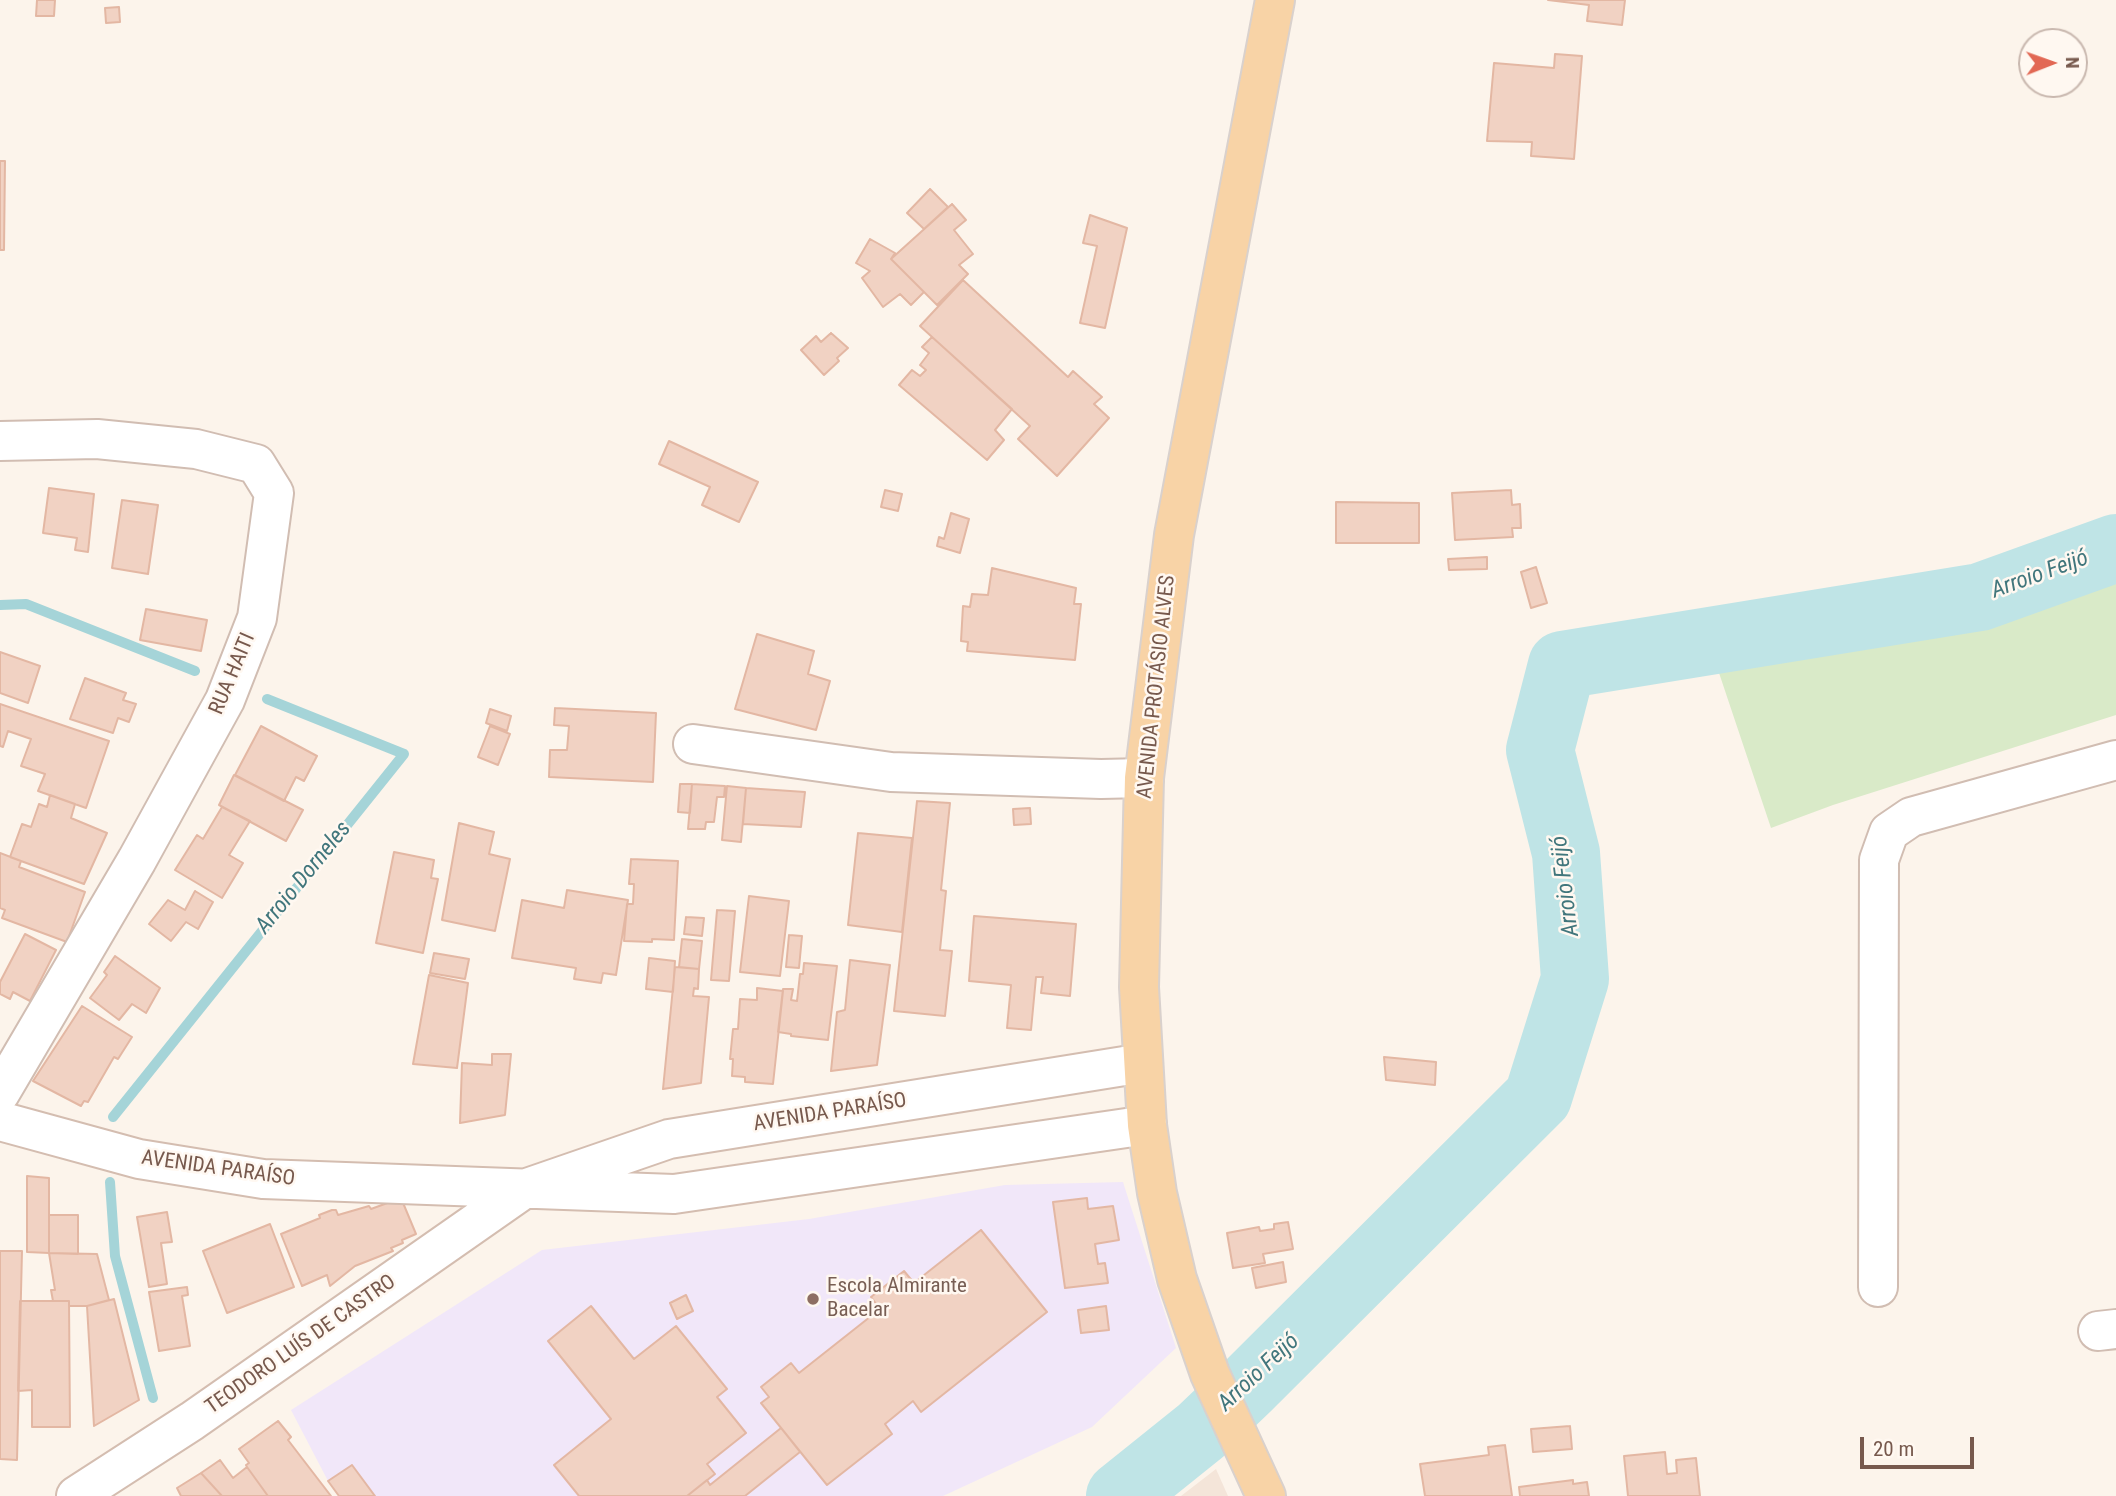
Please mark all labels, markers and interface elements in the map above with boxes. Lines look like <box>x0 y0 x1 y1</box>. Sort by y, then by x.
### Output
north arrow <box>2018 28 2088 98</box>
text: N <box>2061 57 2084 69</box>
water label: Arroio Feijó <box>1988 545 2092 605</box>
street label: AVENIDA PROTÁSIO ALVES <box>1133 574 1181 800</box>
street label: RUA HAITI <box>205 629 261 719</box>
water label: Arroio Dorneles <box>250 816 358 940</box>
water label: Arroio Feijó <box>1546 834 1586 938</box>
street label: AVENIDA PARAÍSO <box>752 1088 908 1138</box>
street label: AVENIDA PARAÍSO <box>140 1146 296 1192</box>
street label: TEODORO LUÍS DE CASTRO <box>201 1270 401 1420</box>
place label: Escola Almirante Bacelar <box>827 1274 967 1324</box>
marker: Escola Almirante Bacelar <box>805 1291 821 1307</box>
water label: Arroio Feijó <box>1213 1328 1305 1418</box>
scale bar <box>1864 1422 1978 1466</box>
text: 20 m <box>1873 1437 1914 1461</box>

